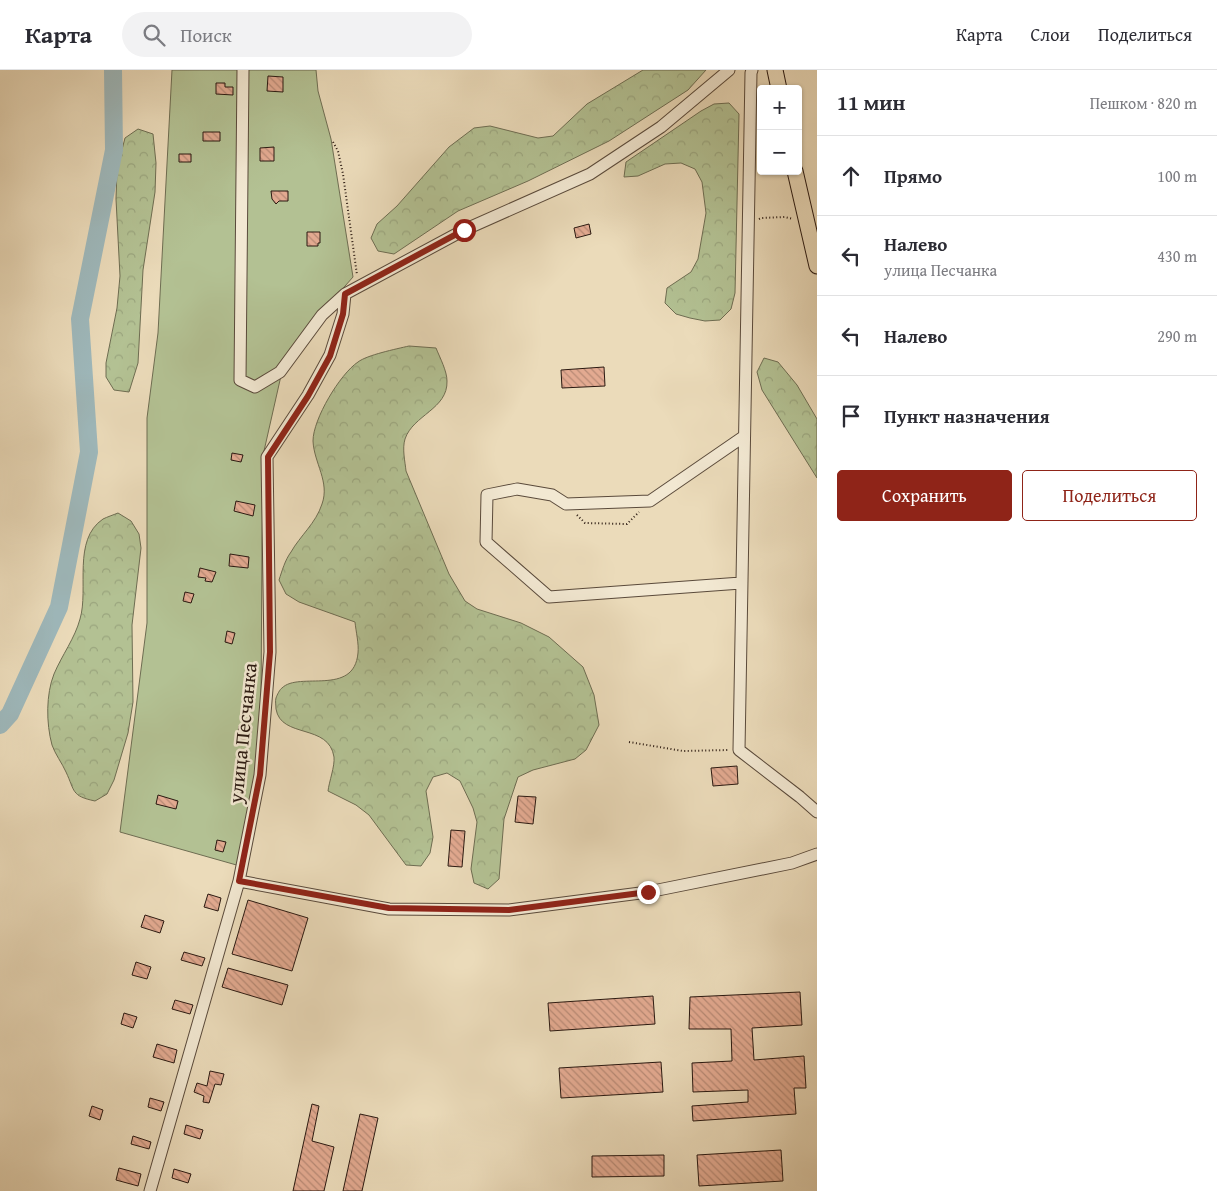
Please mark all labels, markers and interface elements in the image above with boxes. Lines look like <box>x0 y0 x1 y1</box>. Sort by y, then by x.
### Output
search box <box>122 12 472 57</box>
text: Карта <box>25 17 92 52</box>
icon: search <box>140 21 168 49</box>
text: Поиск <box>180 21 232 49</box>
text: Карта <box>956 21 1003 48</box>
text: Слои <box>1031 21 1070 48</box>
text: Поделиться <box>1098 21 1192 48</box>
map controls <box>757 85 802 175</box>
button: + <box>757 85 802 130</box>
text: 11 мин <box>837 87 905 118</box>
text: Пешком · 820 m <box>1090 91 1197 115</box>
button: − <box>757 130 802 175</box>
icon: ahead <box>837 162 865 190</box>
text: Прямо <box>884 162 942 190</box>
text: 100 m <box>1157 164 1197 188</box>
route start <box>453 219 476 242</box>
text: Налево <box>884 230 947 258</box>
icon: left <box>837 242 865 270</box>
text: 430 m <box>1157 244 1197 268</box>
text: улица Песчанка <box>884 258 997 282</box>
icon: left <box>837 322 865 350</box>
text: Налево <box>884 322 947 350</box>
text: 290 m <box>1157 324 1197 348</box>
icon: arrive <box>837 402 865 430</box>
text: Пункт назначения <box>884 402 1050 430</box>
button: Сохранить <box>837 470 1012 521</box>
button: Поделиться <box>1022 470 1197 521</box>
street label: улица Песчанка <box>220 661 264 806</box>
route end <box>637 881 660 904</box>

